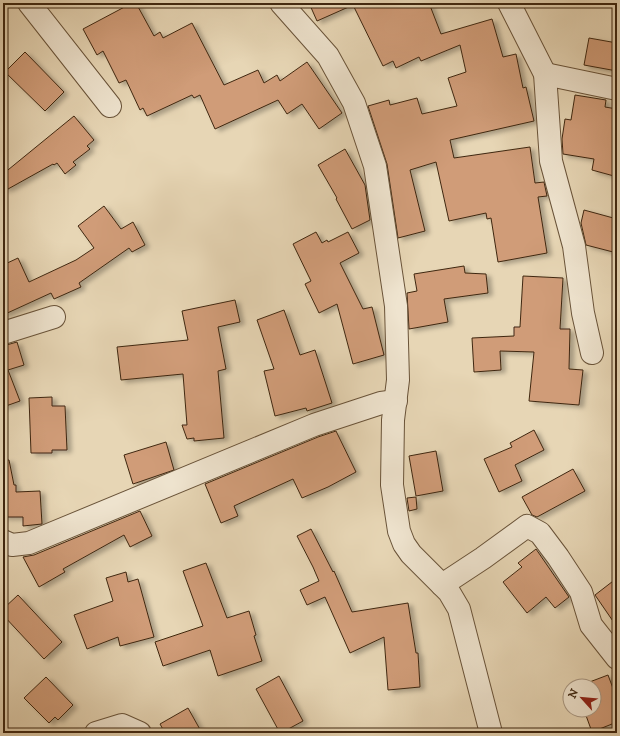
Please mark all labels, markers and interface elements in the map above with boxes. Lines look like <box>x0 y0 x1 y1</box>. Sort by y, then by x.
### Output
north arrow <box>562 678 602 718</box>
text: N <box>566 687 582 701</box>

